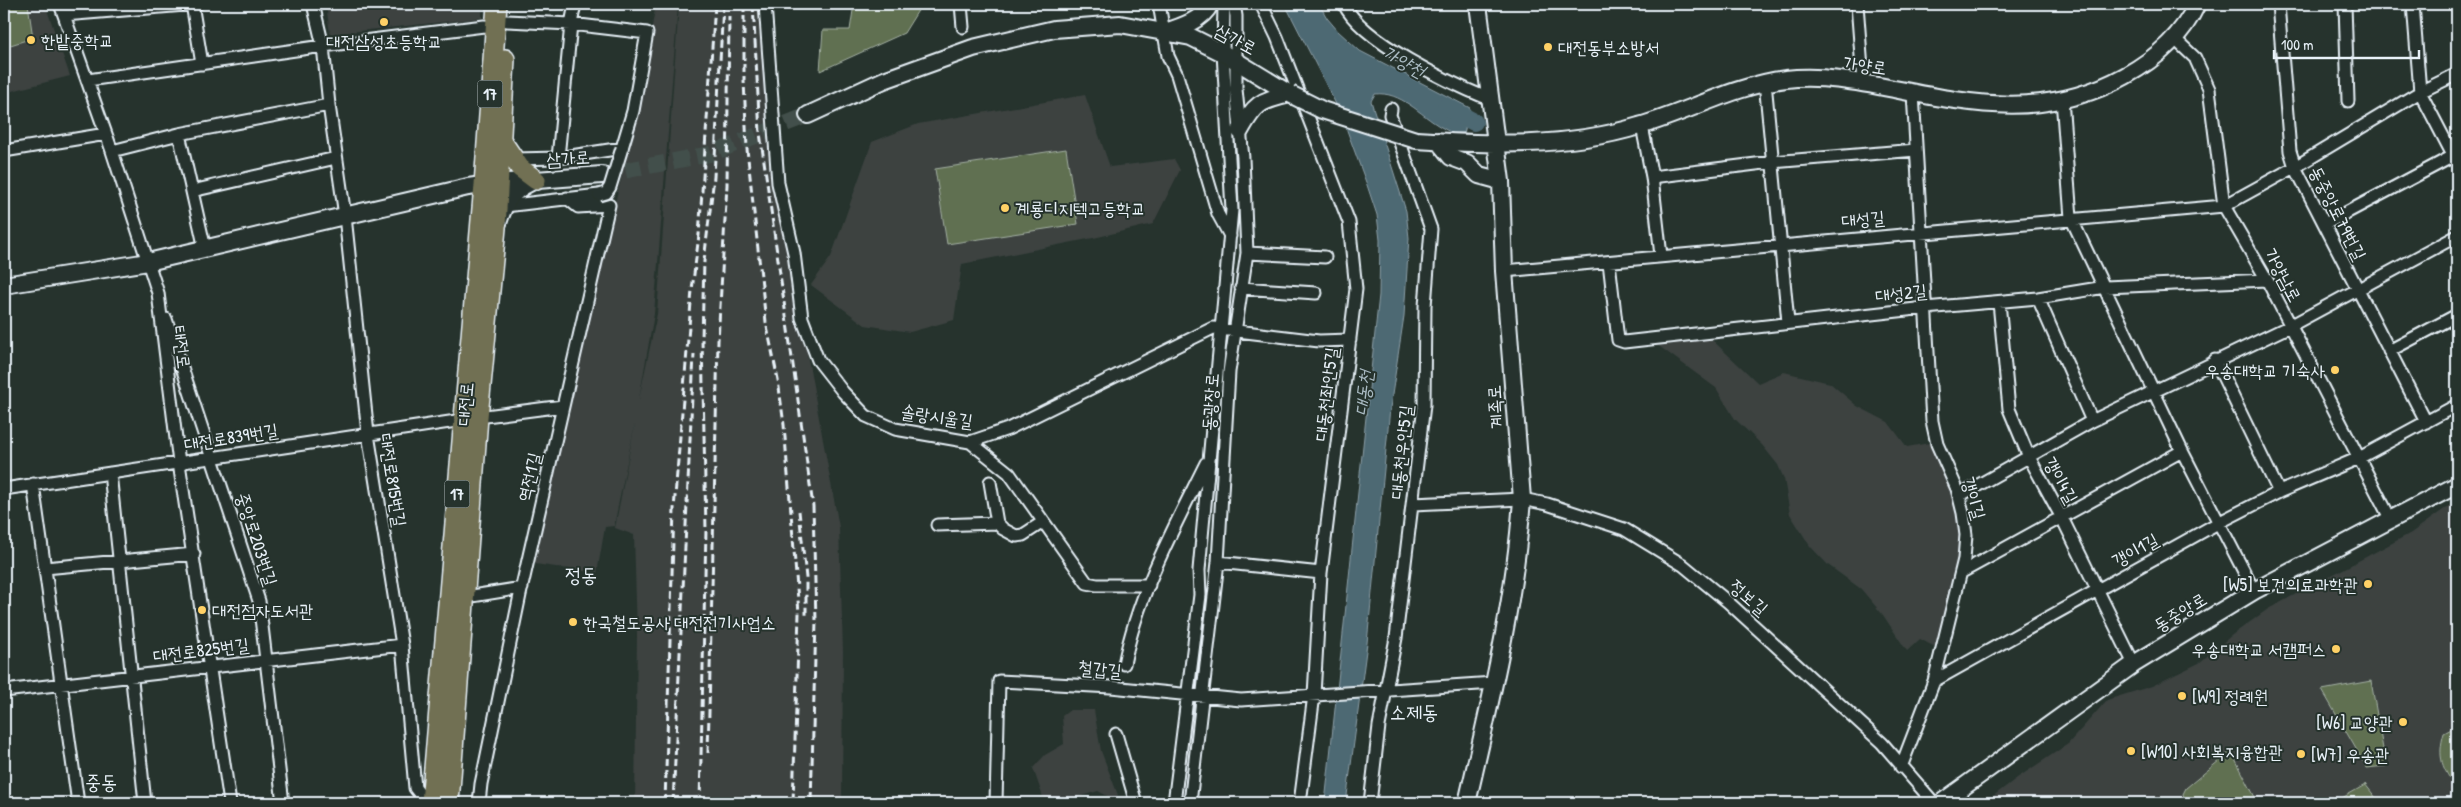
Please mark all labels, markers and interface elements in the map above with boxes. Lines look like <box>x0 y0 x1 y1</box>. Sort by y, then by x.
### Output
marker: 대전삼성초등학교 <box>378 16 390 28</box>
street label: 삼가로 <box>1211 18 1261 60</box>
place label: 한밭중학교 <box>41 28 113 53</box>
scale bar <box>2274 28 2418 60</box>
place label: 대전삼성초등학교 <box>326 29 442 54</box>
marker: 한밭중학교 <box>25 34 37 46</box>
text: 100 m <box>2281 34 2314 55</box>
place label: 대전동부소방서 <box>1558 35 1659 60</box>
water label: 가양천 <box>1378 39 1432 84</box>
marker: 대전동부소방서 <box>1542 41 1554 53</box>
street label: 가양로 <box>1842 50 1888 80</box>
road number: 17 <box>478 80 502 108</box>
street label: 삼가로 <box>545 144 591 172</box>
street label: 동중앙로79번길 <box>2304 162 2373 265</box>
place label: 계룡디지텍고등학교 <box>1015 196 1145 221</box>
marker: 계룡디지텍고등학교 <box>999 202 1011 214</box>
street label: 대성길 <box>1840 205 1886 233</box>
street label: 가양남로 <box>2258 244 2308 306</box>
street label: 대성2길 <box>1874 278 1929 308</box>
street label: 태전로 <box>167 324 197 370</box>
street label: 대동천좌안5길 <box>1308 345 1344 442</box>
place label: 우송대학교 기숙사 <box>2205 358 2326 383</box>
marker: 우송대학교 기숙사 <box>2329 364 2341 376</box>
water label: 대동천 <box>1347 367 1379 417</box>
street label: 동광장로 <box>1196 372 1224 432</box>
street label: 대전로 <box>451 381 479 427</box>
street label: 계족로 <box>1481 384 1509 430</box>
street label: 솔랑시울길 <box>899 399 975 433</box>
street label: 대동천우안5길 <box>1384 403 1418 500</box>
street label: 대전로839번길 <box>182 417 280 457</box>
street label: 대전로815번길 <box>373 431 413 529</box>
street label: 역전1길 <box>511 449 547 504</box>
street label: 갱이4길 <box>2038 452 2084 508</box>
street label: 갱이길 <box>1956 474 1992 523</box>
road number: 17 <box>444 480 470 508</box>
street label: 중앙로203번길 <box>230 489 284 589</box>
street label: 갱이1길 <box>2107 527 2163 573</box>
district label: 정동 <box>565 561 597 588</box>
place label: [W5] 보건의료과학관 <box>2223 572 2358 597</box>
street label: 정보길 <box>1724 573 1774 621</box>
marker: [W5] 보건의료과학관 <box>2362 578 2374 590</box>
street label: 동중앙로 <box>2149 586 2211 638</box>
place label: 대전점자도서관 <box>212 598 313 623</box>
marker: 대전점자도서관 <box>196 604 208 616</box>
place label: 한국철도공사 대전전기사업소 <box>583 610 775 635</box>
marker: 한국철도공사 대전전기사업소 <box>567 616 579 628</box>
street label: 대전로825번길 <box>152 632 251 668</box>
place label: 우송대학교 서캠퍼스 <box>2192 637 2326 662</box>
marker: 우송대학교 서캠퍼스 <box>2330 643 2342 655</box>
street label: 철갑길 <box>1077 655 1123 683</box>
place label: [W9] 정례원 <box>2192 684 2268 709</box>
marker: [W9] 정례원 <box>2176 690 2188 702</box>
district label: 소제동 <box>1390 698 1438 725</box>
place label: [W6] 교양관 <box>2316 710 2393 735</box>
marker: [W6] 교양관 <box>2397 716 2409 728</box>
place label: [W10] 사회복지융합관 <box>2141 739 2283 764</box>
place label: [W7] 우송관 <box>2311 742 2389 767</box>
marker: [W10] 사회복지융합관 <box>2125 745 2137 757</box>
marker: [W7] 우송관 <box>2295 748 2307 760</box>
district label: 중동 <box>85 768 117 795</box>

